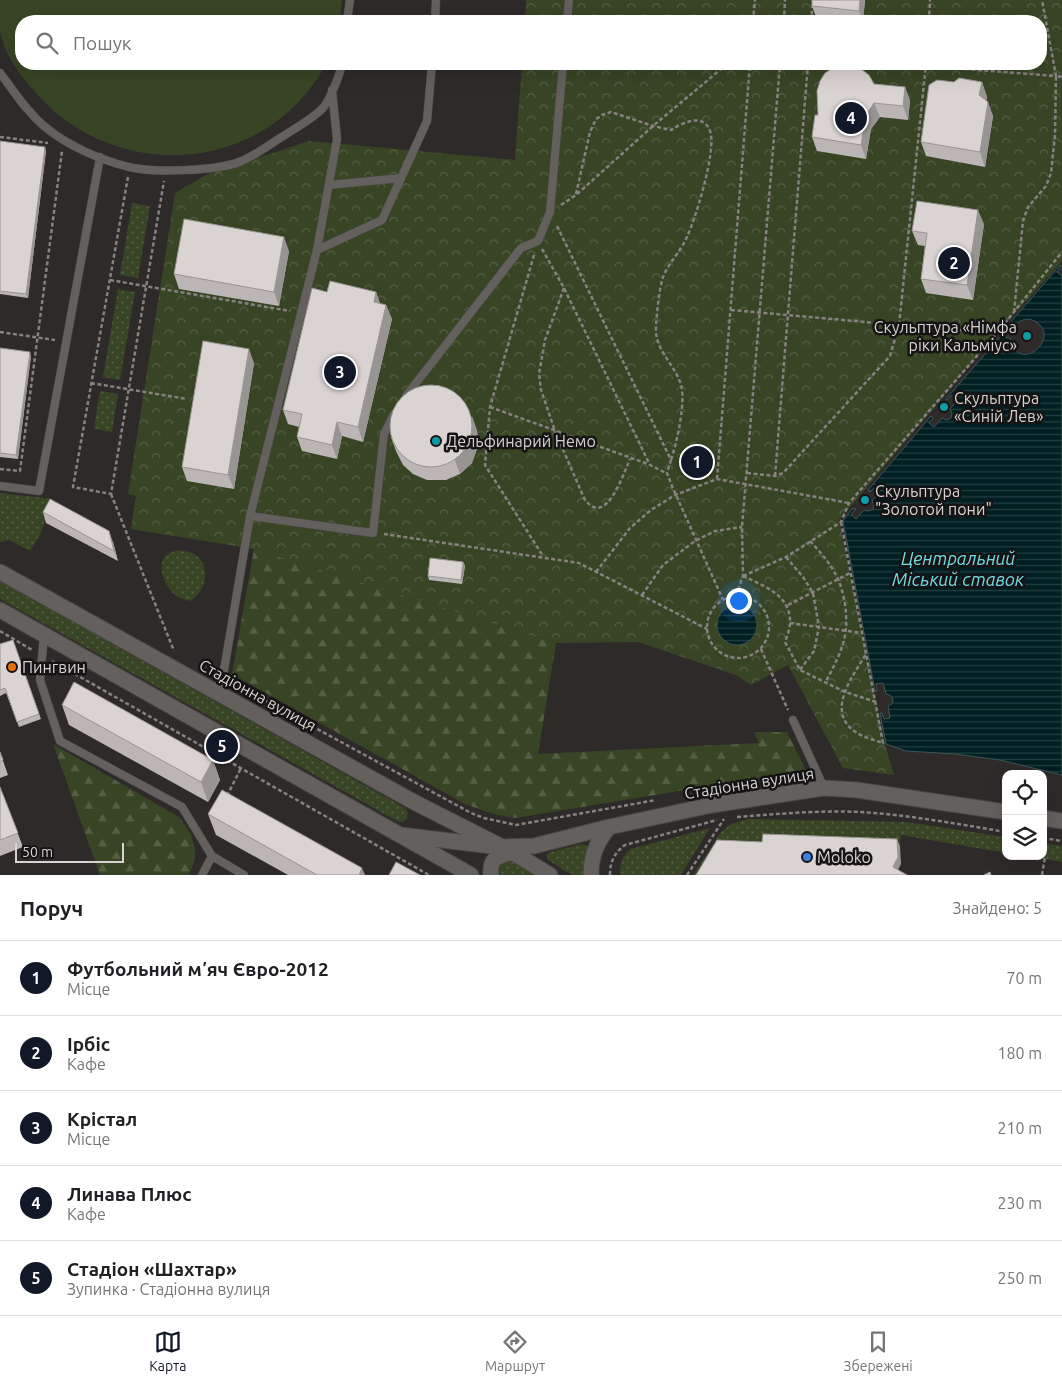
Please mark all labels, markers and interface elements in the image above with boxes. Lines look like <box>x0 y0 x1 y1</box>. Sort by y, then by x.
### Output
search box <box>15 15 1047 70</box>
icon: search <box>33 29 61 57</box>
text: Пошук <box>73 32 132 54</box>
pin: 4 <box>835 99 867 137</box>
pin: 2 <box>938 244 970 282</box>
place label: Скульптура «Німфа ріки Кальміус» <box>874 318 1017 354</box>
marker: Скульптура «Німфа ріки Кальміус» <box>1021 330 1033 342</box>
pin: 3 <box>324 353 356 391</box>
place label: Скульптура «Синій Лев» <box>954 389 1043 425</box>
marker: Скульптура «Синій Лев» <box>938 401 950 413</box>
place label: Дельфинарий Немо <box>446 432 596 450</box>
marker: Дельфинарий Немо <box>430 435 442 447</box>
pin: 1 <box>681 443 713 481</box>
place label: Скульптура "Золотой пони" <box>875 482 992 518</box>
marker: Скульптура "Золотой пони" <box>859 494 871 506</box>
water label: Центральний Міський ставок <box>892 548 1025 589</box>
your location <box>726 588 752 614</box>
street label: Стадіонна вулиця <box>196 655 320 735</box>
place label: Пингвин <box>22 658 86 676</box>
marker: Пингвин <box>6 661 18 673</box>
pin: 5 <box>206 727 238 765</box>
street label: Стадіонна вулиця <box>683 764 815 802</box>
map controls <box>1002 770 1047 860</box>
button: locate <box>1002 770 1047 815</box>
button: layers <box>1002 815 1047 860</box>
scale bar <box>15 840 124 863</box>
text: 50 m <box>22 844 53 860</box>
place label: Moloko <box>817 848 871 866</box>
marker: Moloko <box>801 851 813 863</box>
text: Поруч <box>20 896 83 920</box>
text: Знайдено: 5 <box>953 899 1042 917</box>
text: Футбольний мʼяч Євро-2012 <box>67 958 329 980</box>
text: 1 <box>31 969 41 987</box>
text: 70 m <box>1006 969 1042 987</box>
text: Місце <box>67 980 110 998</box>
text: Ірбіс <box>67 1033 110 1055</box>
text: 2 <box>31 1044 41 1062</box>
text: 180 m <box>997 1044 1042 1062</box>
text: Кафе <box>67 1055 106 1073</box>
text: Крістал <box>67 1108 137 1130</box>
text: 3 <box>31 1119 41 1137</box>
text: 210 m <box>997 1119 1042 1137</box>
text: Місце <box>67 1130 110 1148</box>
text: Линава Плюс <box>67 1183 192 1205</box>
text: 4 <box>31 1194 41 1212</box>
text: 230 m <box>997 1194 1042 1212</box>
text: Кафе <box>67 1205 106 1223</box>
text: Стадіон «Шахтар» <box>67 1258 237 1280</box>
text: 5 <box>31 1269 41 1287</box>
text: 250 m <box>997 1269 1042 1287</box>
text: Зупинка · Стадіонна вулиця <box>67 1280 270 1298</box>
tab: Карта <box>149 1328 187 1374</box>
tab: Маршрут <box>485 1328 545 1374</box>
tab: Збережені <box>844 1328 913 1374</box>

